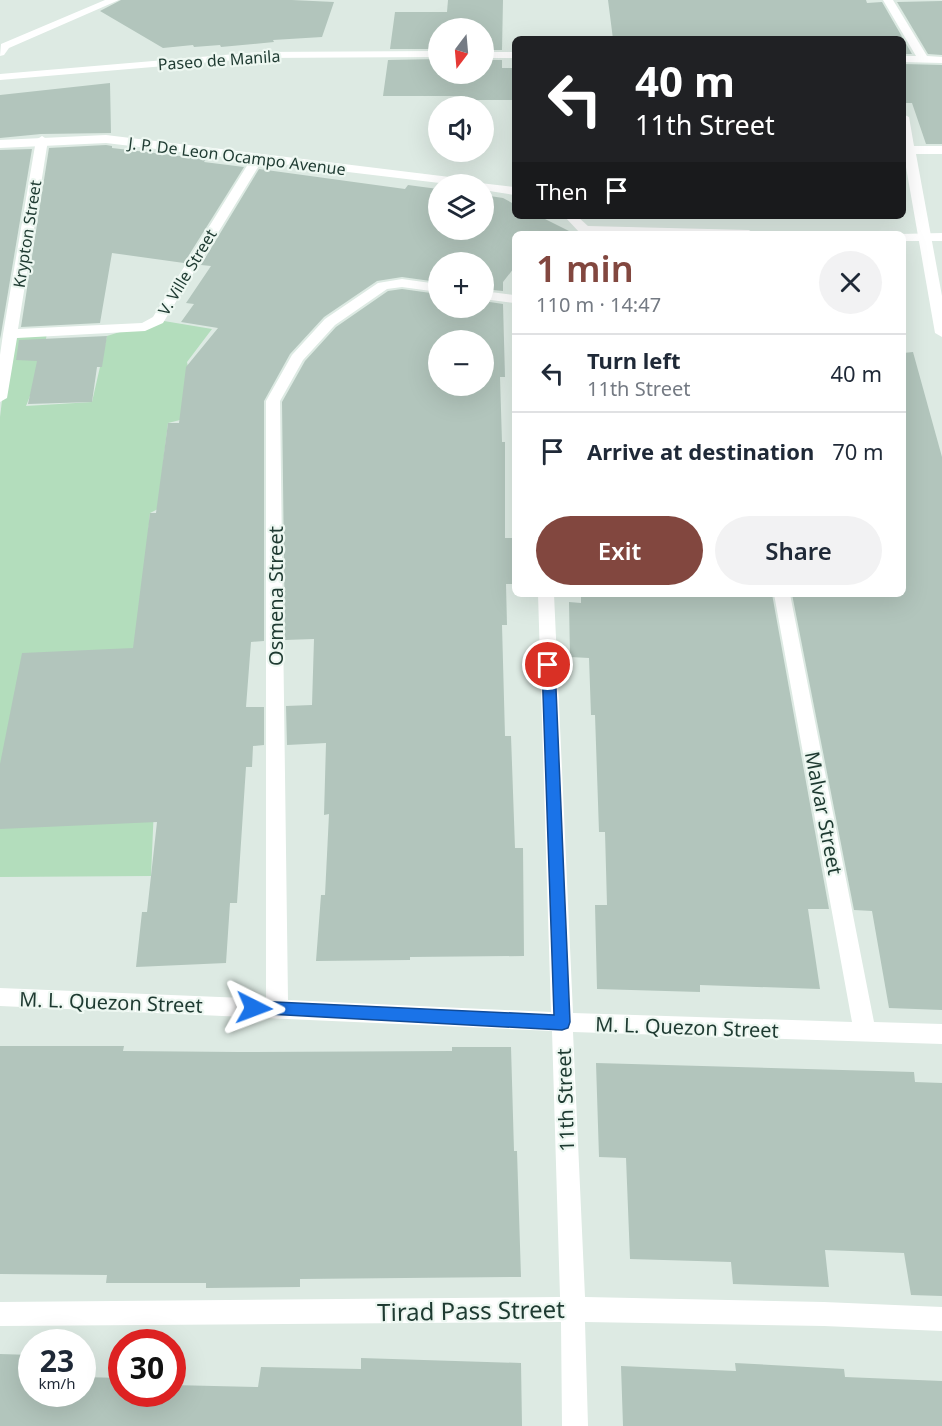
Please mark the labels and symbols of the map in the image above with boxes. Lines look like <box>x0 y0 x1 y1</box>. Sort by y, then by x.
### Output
north arrow <box>428 18 494 84</box>
street label: Paseo de Manila <box>157 45 281 75</box>
street label: J. P. De Leon Ocampo Avenue <box>125 132 347 180</box>
street label: Krypton Street <box>8 178 46 289</box>
street label: V. Ville Street <box>153 225 222 319</box>
street label: Osmena Street <box>262 526 289 666</box>
pin <box>522 639 573 690</box>
street label: Malvar Street <box>799 749 849 877</box>
position arrow <box>222 976 286 1040</box>
street label: M. L. Quezon Street <box>19 985 203 1019</box>
street label: M. L. Quezon Street <box>595 1010 779 1044</box>
street label: 11th Street <box>550 1048 580 1152</box>
street label: Tirad Pass Street <box>377 1292 565 1328</box>
speed limit sign: 30 <box>108 1329 186 1407</box>

